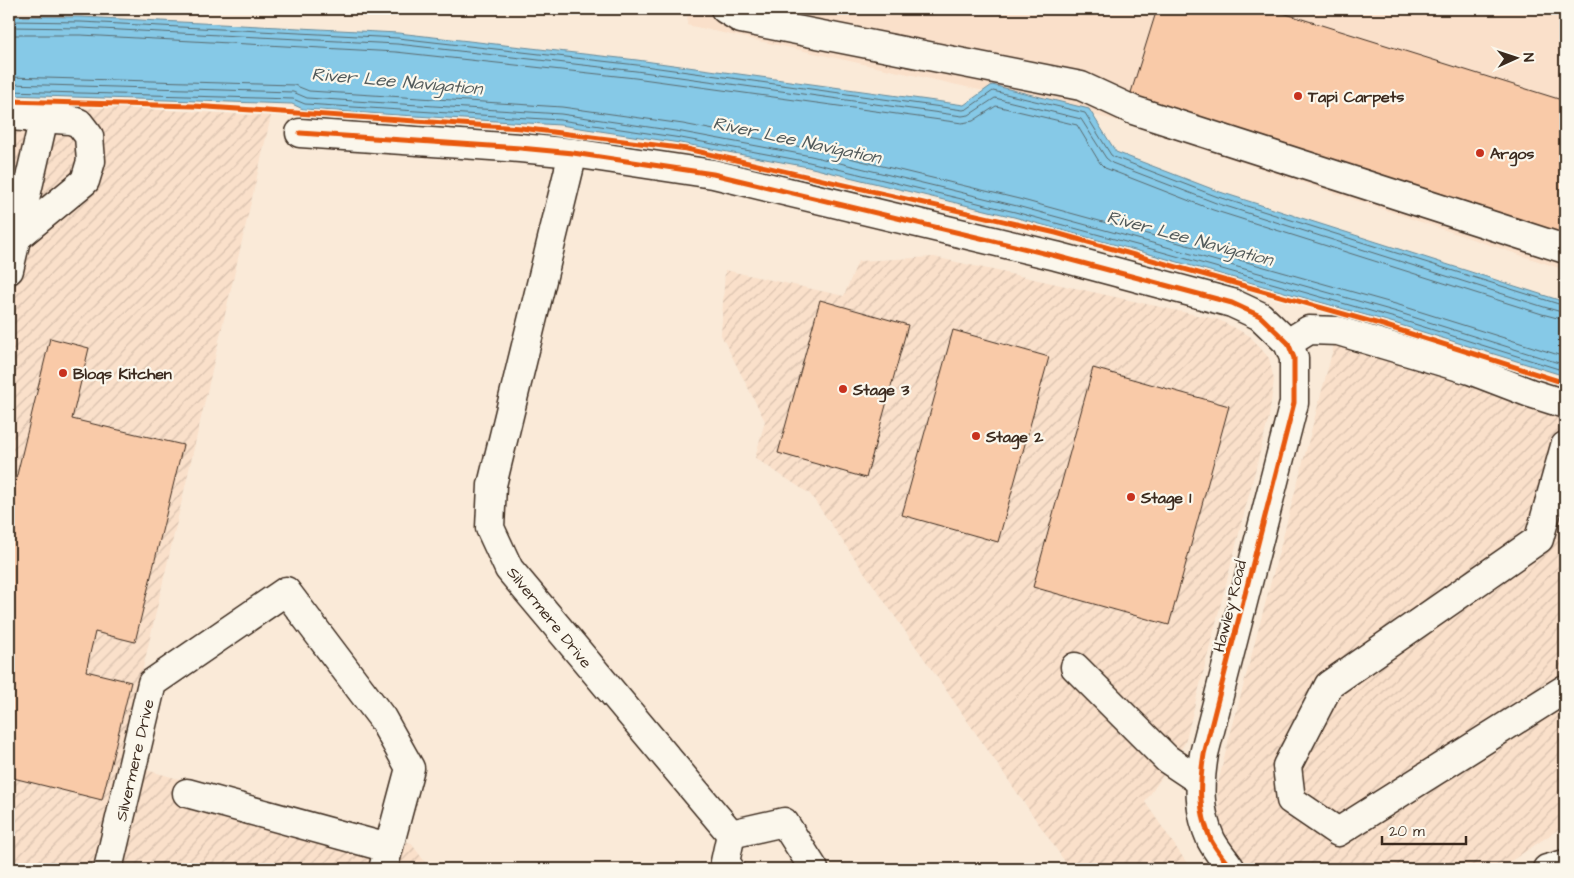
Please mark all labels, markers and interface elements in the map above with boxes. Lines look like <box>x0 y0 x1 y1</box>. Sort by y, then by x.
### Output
north arrow <box>1492 32 1542 82</box>
text: N <box>1518 52 1538 62</box>
water label: River Lee Navigation <box>311 62 485 103</box>
place label: Tapi Carpets <box>1307 86 1404 108</box>
marker: Tapi Carpets <box>1292 90 1304 102</box>
water label: River Lee Navigation <box>710 110 885 172</box>
place label: Argos <box>1490 143 1534 167</box>
marker: Argos <box>1474 147 1486 159</box>
water label: River Lee Navigation <box>1104 204 1278 274</box>
place label: Bloqs Kitchen <box>73 363 172 385</box>
marker: Bloqs Kitchen <box>57 367 69 379</box>
place label: Stage 3 <box>852 379 910 403</box>
marker: Stage 3 <box>837 383 849 395</box>
place label: Stage 2 <box>985 426 1044 450</box>
marker: Stage 2 <box>970 430 982 442</box>
place label: Stage 1 <box>1140 487 1192 511</box>
marker: Stage 1 <box>1125 491 1137 503</box>
street label: Hawley Road <box>1208 558 1253 655</box>
street label: Silvermere Drive <box>501 562 597 673</box>
street label: Silvermere Drive <box>110 697 160 823</box>
scale bar <box>1382 813 1465 845</box>
text: 20 m <box>1389 821 1425 842</box>

